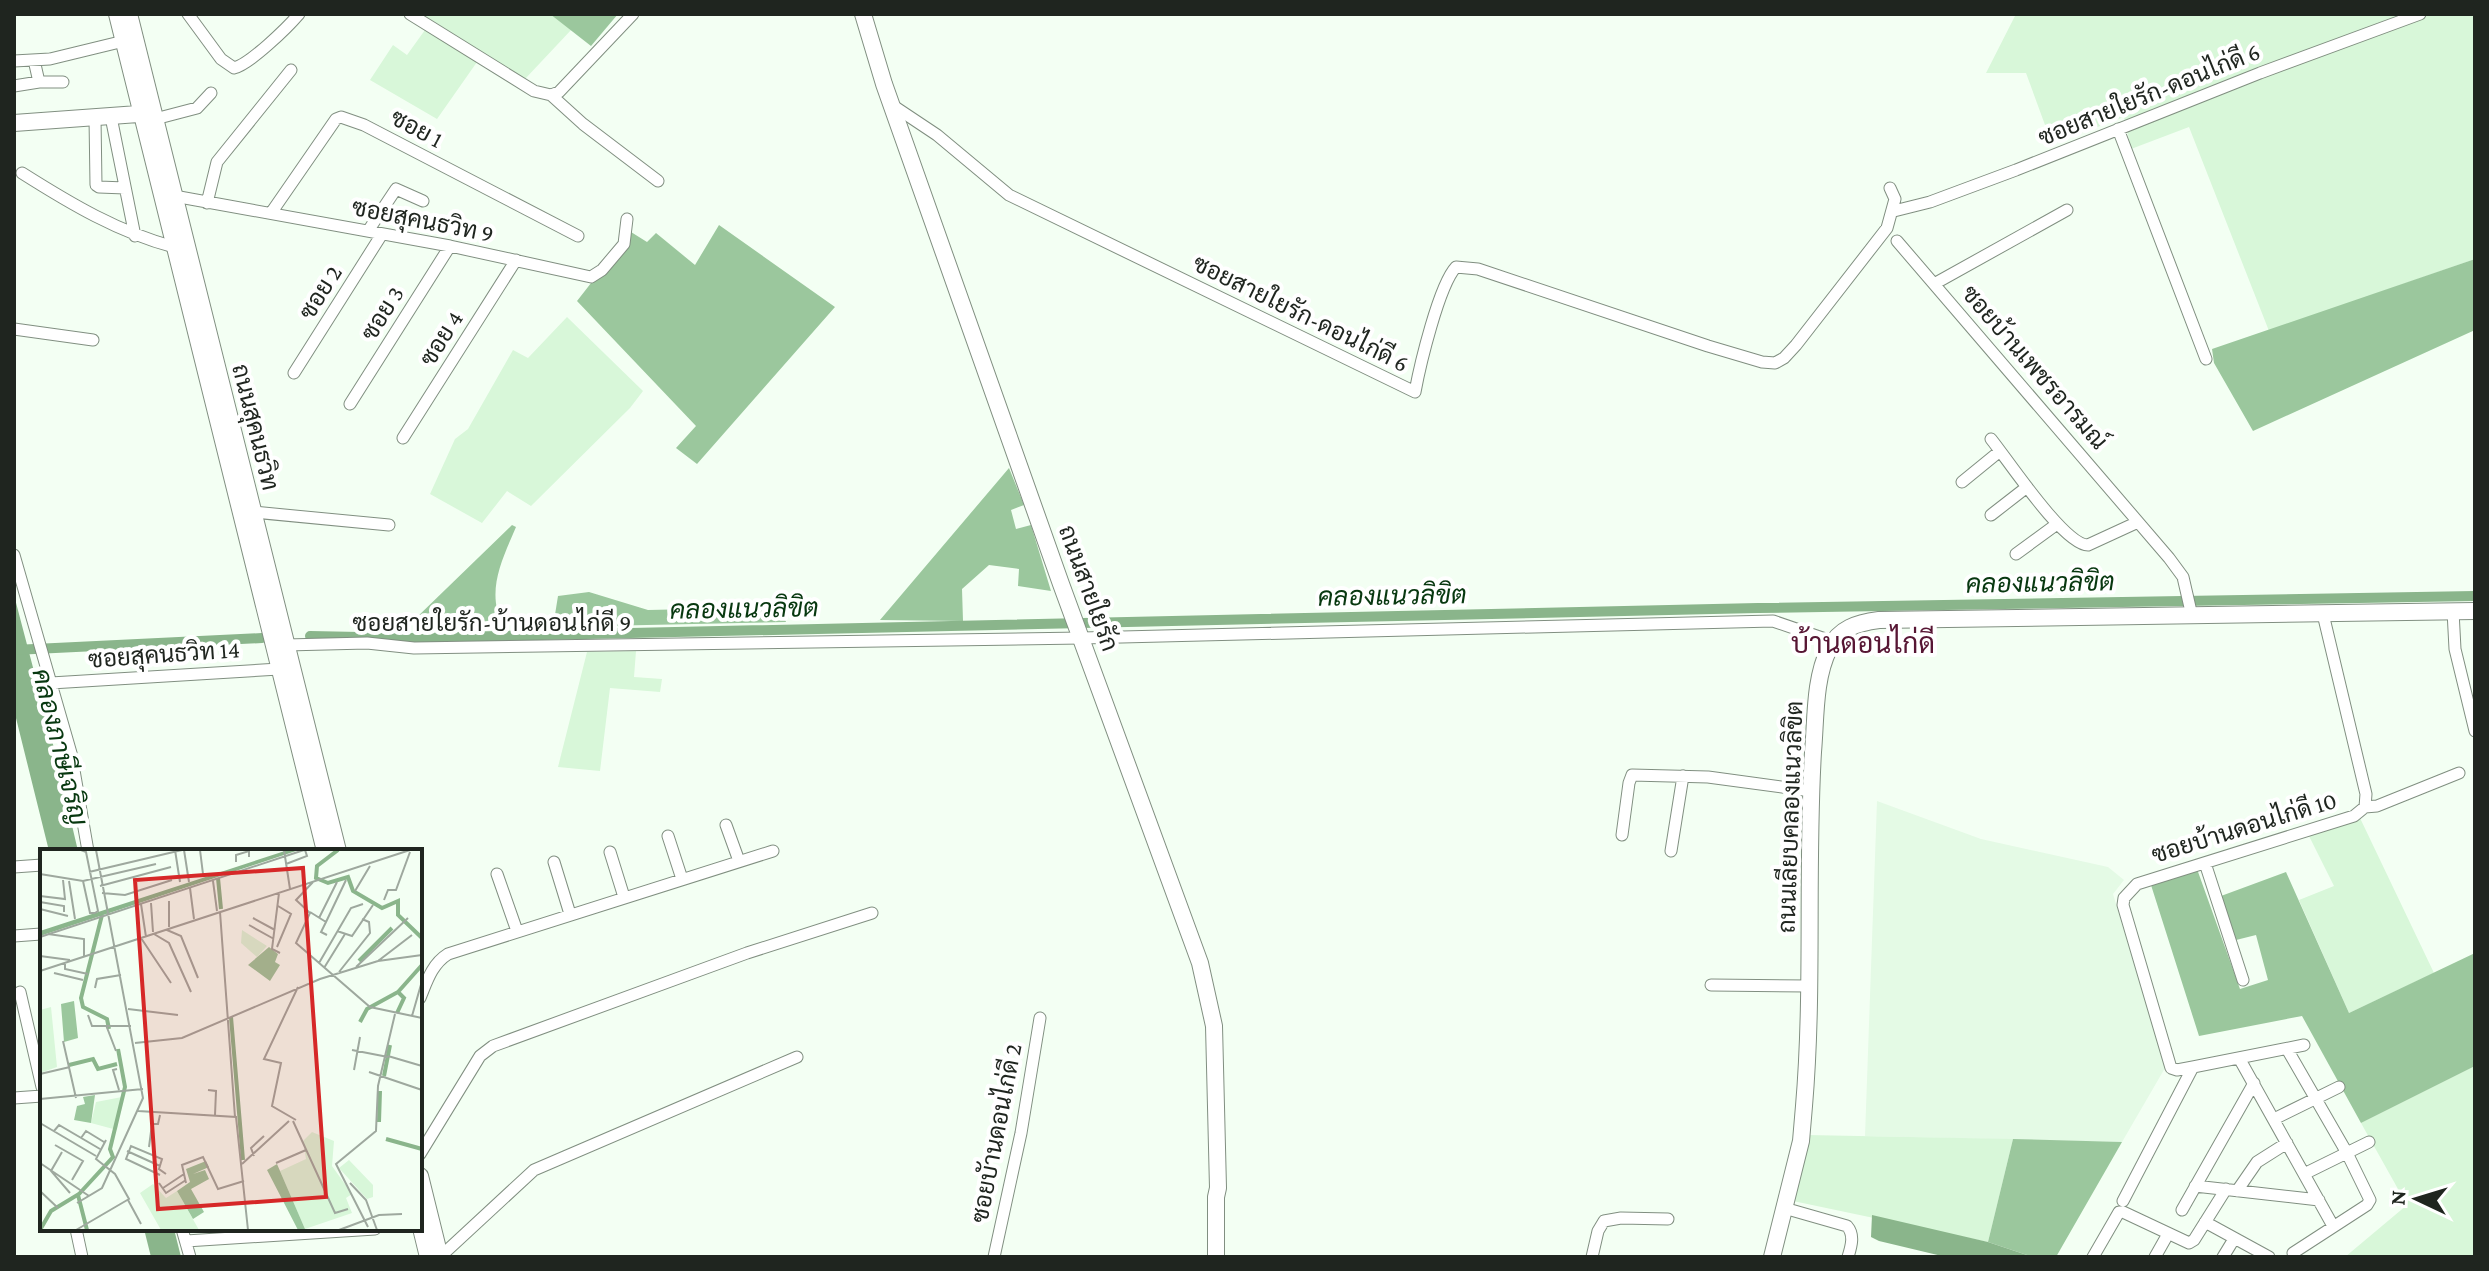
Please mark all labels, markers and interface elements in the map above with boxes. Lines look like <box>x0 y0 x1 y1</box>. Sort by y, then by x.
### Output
street label: ซอยสายใยรัก-ดอนไก่ดี 6 <box>2034 35 2264 151</box>
street label: ซอย 1 <box>386 103 448 153</box>
street label: ซอยสุคนธวิท 9 <box>349 193 496 250</box>
street label: ซอยสายใยรัก-ดอนไก่ดี 6 <box>1189 247 1414 377</box>
street label: ซอย 2 <box>293 260 347 324</box>
street label: ซอยบ้านเพชรอารมณ์ <box>1957 278 2115 454</box>
street label: ซอย 3 <box>355 281 409 345</box>
street label: ซอย 4 <box>414 306 468 370</box>
street label: ถนนสุคนธวิท <box>224 361 285 494</box>
street label: ถนนสายใยรัก <box>1054 521 1126 655</box>
water label: คลองแนวลิขิต <box>1965 566 2115 599</box>
water label: คลองแนวลิขิต <box>1317 579 1467 612</box>
water label: คลองแนวลิขิต <box>669 592 819 625</box>
street label: ซอยสายใยรัก-บ้านดอนไก่ดี 9 <box>353 607 631 636</box>
district label: บ้านดอนไก่ดี <box>1791 624 1935 659</box>
street label: ซอยสุคนธวิท 14 <box>87 635 241 676</box>
water label: คลองภาษีเจริญ <box>26 665 96 829</box>
street label: ถนนเลียบคลองแนวลิขิต <box>1771 700 1808 934</box>
street label: ซอยบ้านดอนไก่ดี 10 <box>2148 784 2340 868</box>
inset map <box>40 849 422 1231</box>
street label: ซอยบัานดอนไก่ดี 2 <box>963 1041 1027 1225</box>
north arrow <box>2377 1159 2457 1239</box>
text: N <box>2385 1189 2411 1206</box>

